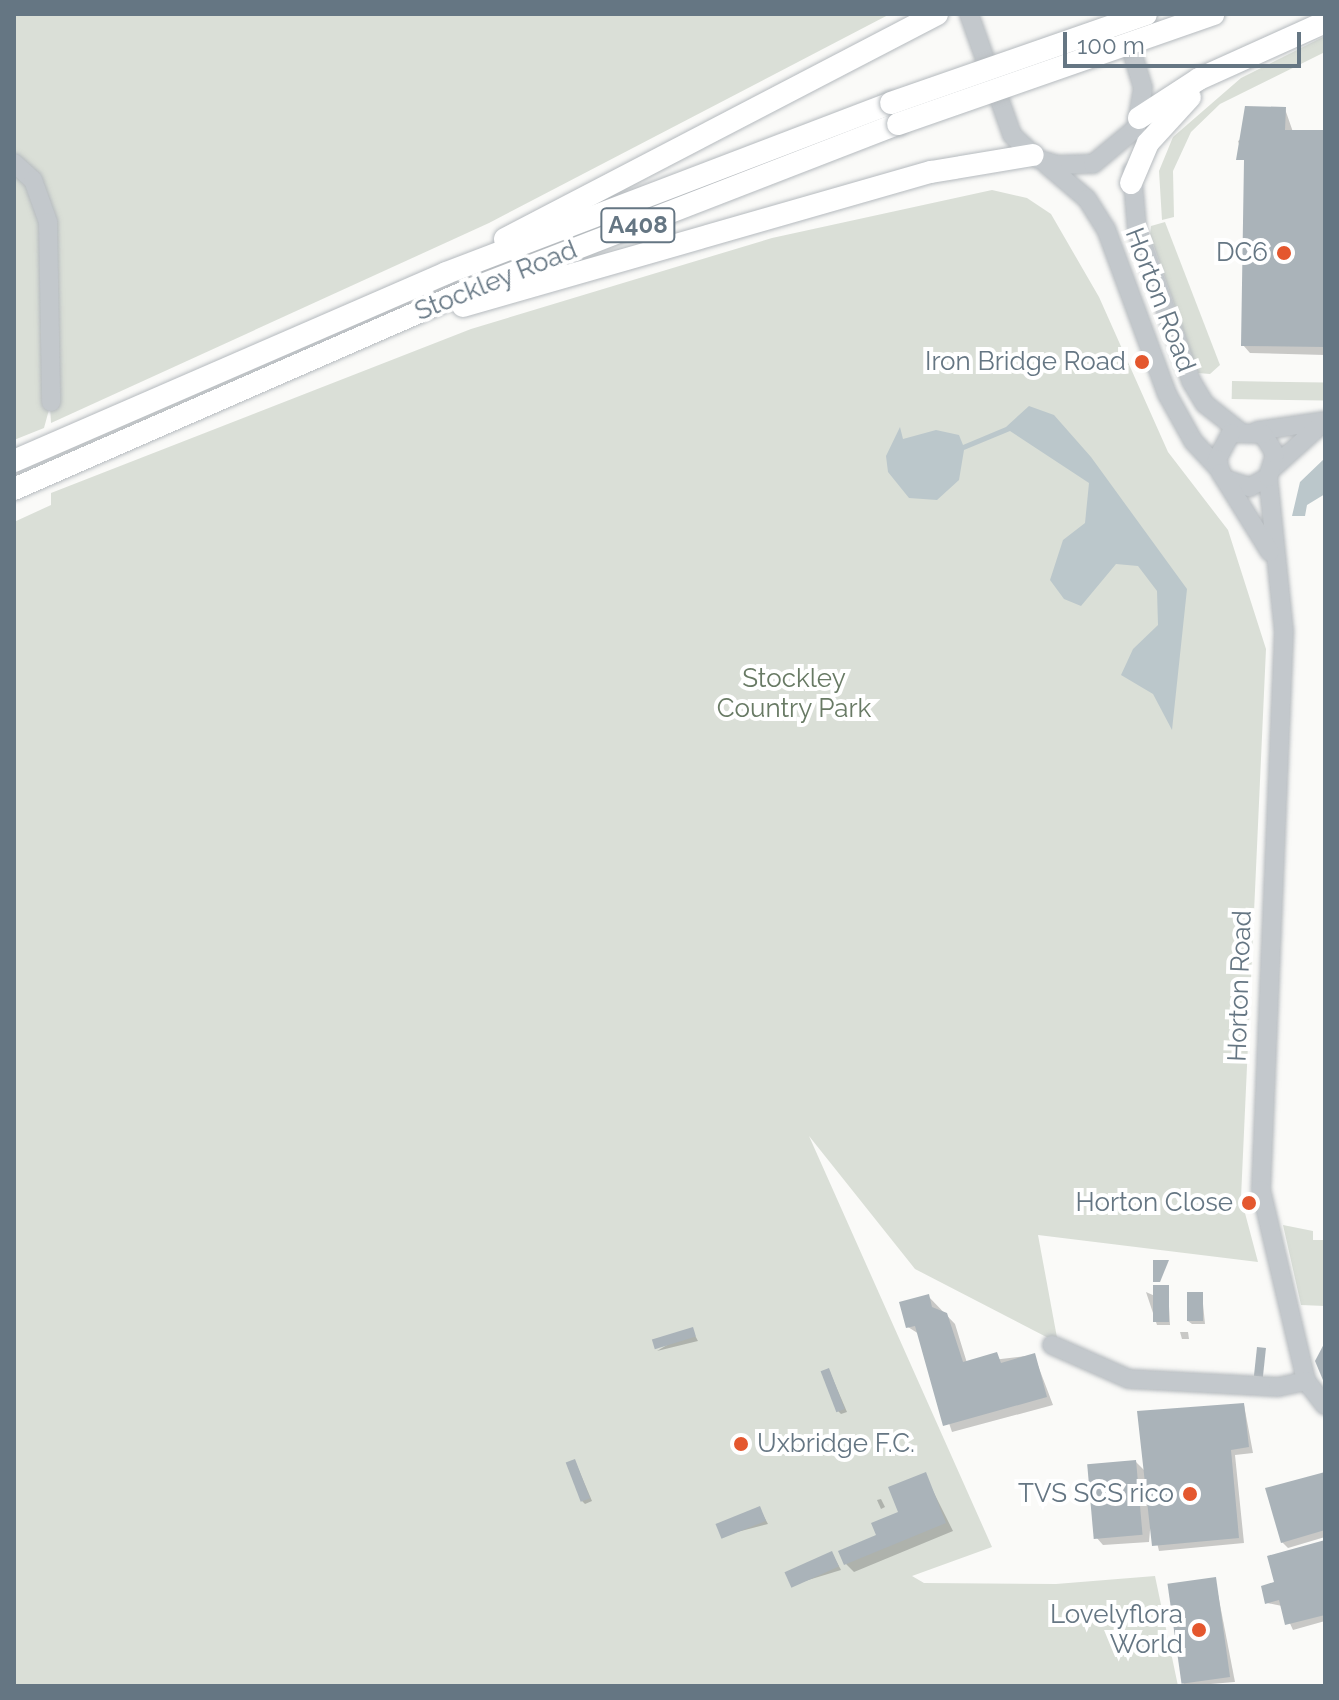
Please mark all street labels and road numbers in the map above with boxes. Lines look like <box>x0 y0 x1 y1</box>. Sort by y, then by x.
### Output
road number: A408 <box>600 205 676 245</box>
street label: Horton Road <box>1118 224 1202 376</box>
street label: Stockley Road <box>410 234 582 328</box>
street label: Horton Road <box>1222 910 1258 1062</box>

